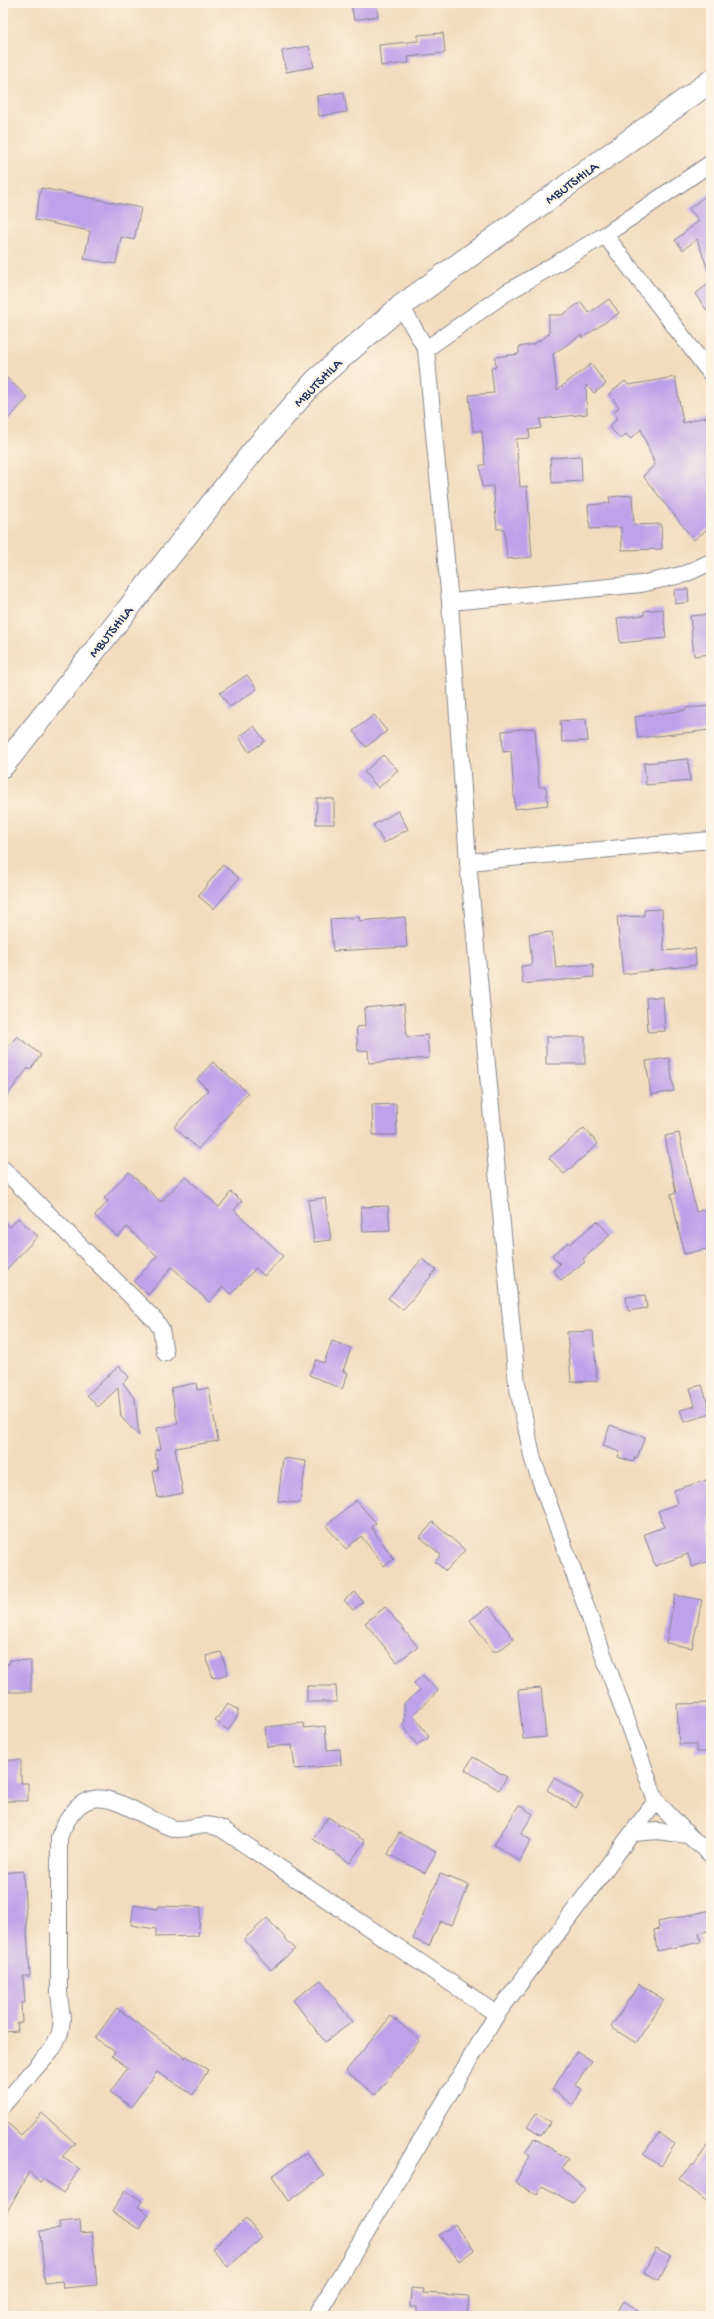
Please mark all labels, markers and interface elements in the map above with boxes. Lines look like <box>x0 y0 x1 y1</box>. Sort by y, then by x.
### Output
street label: MBUTSHILA <box>543 159 603 209</box>
street label: MBUTSHILA <box>291 355 347 412</box>
street label: MBUTSHILA <box>86 603 138 662</box>

